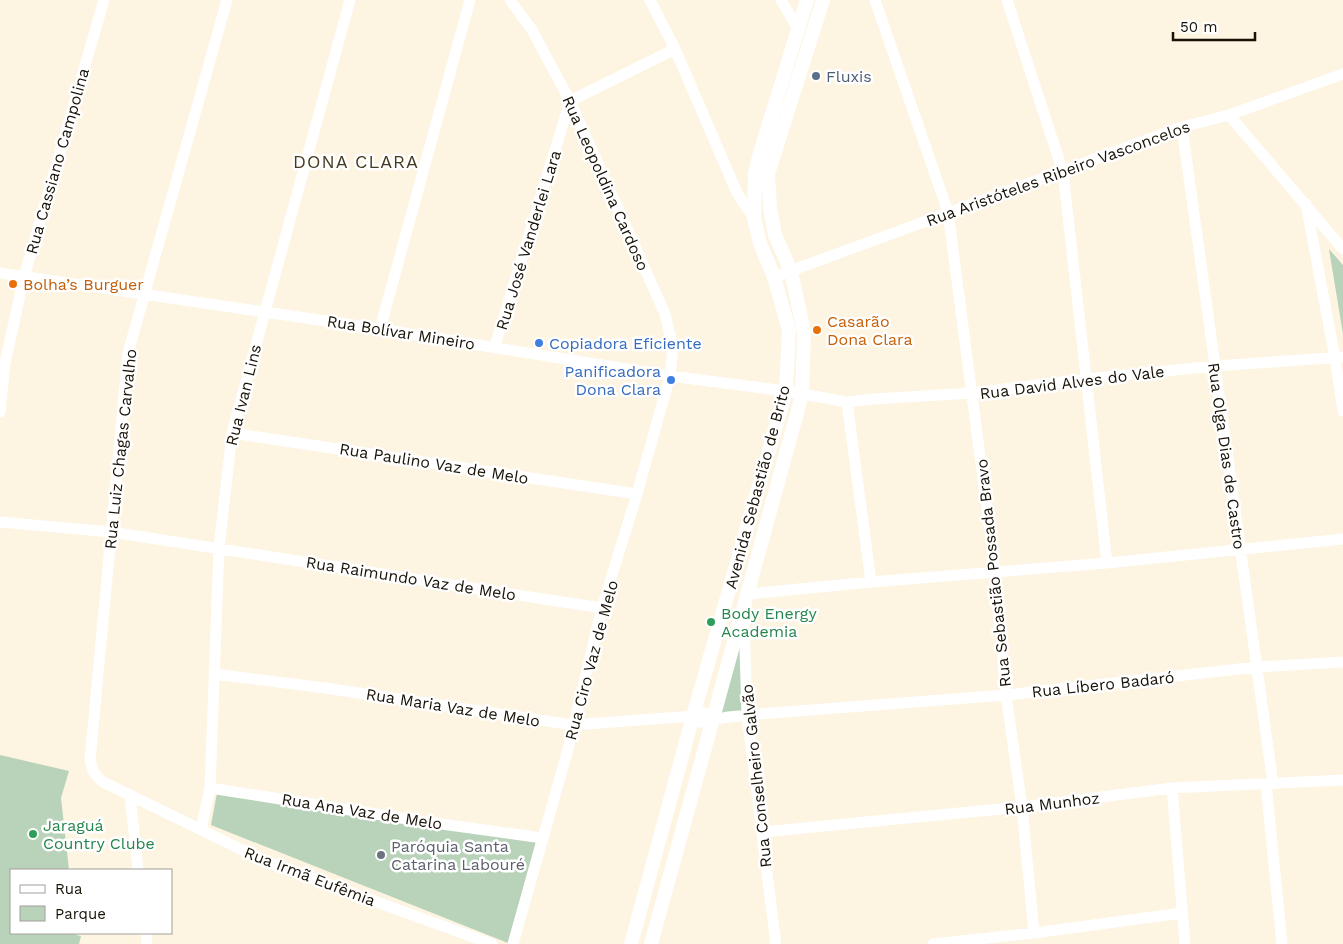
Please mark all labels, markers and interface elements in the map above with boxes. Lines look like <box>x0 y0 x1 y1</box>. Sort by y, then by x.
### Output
scale bar <box>1173 10 1256 42</box>
text: 50 m <box>1180 18 1217 36</box>
street label: Rua Cassiano Campolina <box>22 66 93 256</box>
place label: Fluxis <box>826 67 872 86</box>
marker: Fluxis <box>810 70 822 82</box>
street label: Rua Leopoldina Cardoso <box>558 93 653 274</box>
street label: Rua Aristóteles Ribeiro Vasconcelos <box>924 117 1193 230</box>
street label: Rua José Vanderlei Lara <box>492 148 565 332</box>
district label: DONA CLARA <box>293 151 419 172</box>
place label: Bolha’s Burguer <box>23 275 144 294</box>
marker: Bolha’s Burguer <box>7 278 19 290</box>
street label: Rua Bolívar Mineiro <box>326 311 476 354</box>
place label: Casarão Dona Clara <box>827 312 912 349</box>
marker: Casarão Dona Clara <box>811 324 823 336</box>
place label: Copiadora Eficiente <box>549 334 702 353</box>
marker: Copiadora Eficiente <box>533 337 545 349</box>
street label: Rua Ivan Lins <box>222 342 265 448</box>
street label: Rua Luiz Chagas Carvalho <box>101 348 140 550</box>
street label: Rua Olga Dias de Castro <box>1204 361 1249 551</box>
place label: Panificadora Dona Clara <box>564 362 661 399</box>
street label: Rua David Alves do Vale <box>979 362 1165 403</box>
marker: Panificadora Dona Clara <box>665 374 677 386</box>
street label: Avenida Sebastião de Brito <box>721 383 794 591</box>
street label: Rua Paulino Vaz de Melo <box>338 439 530 488</box>
street label: Rua Sebastião Possada Bravo <box>972 458 1015 688</box>
street label: Rua Raimundo Vaz de Melo <box>305 552 517 604</box>
street label: Rua Ciro Vaz de Melo <box>561 578 622 742</box>
place label: Body Energy Academia <box>721 604 817 641</box>
marker: Body Energy Academia <box>705 616 717 628</box>
street label: Rua Líbero Badaró <box>1031 668 1175 701</box>
street label: Rua Conselheiro Galvão <box>737 683 776 869</box>
street label: Rua Maria Vaz de Melo <box>365 684 541 731</box>
street label: Rua Munhoz <box>1003 788 1101 819</box>
street label: Rua Ana Vaz de Melo <box>280 789 444 834</box>
place label: Jaraguá Country Clube <box>43 816 155 853</box>
marker: Jaraguá Country Clube <box>27 828 39 840</box>
place label: Paróquia Santa Catarina Labouré <box>391 837 525 874</box>
street label: Rua Irmã Eufêmia <box>242 843 378 910</box>
marker: Paróquia Santa Catarina Labouré <box>375 849 387 861</box>
legend <box>10 869 172 934</box>
text: Rua <box>55 880 83 898</box>
text: Parque <box>55 905 106 923</box>

